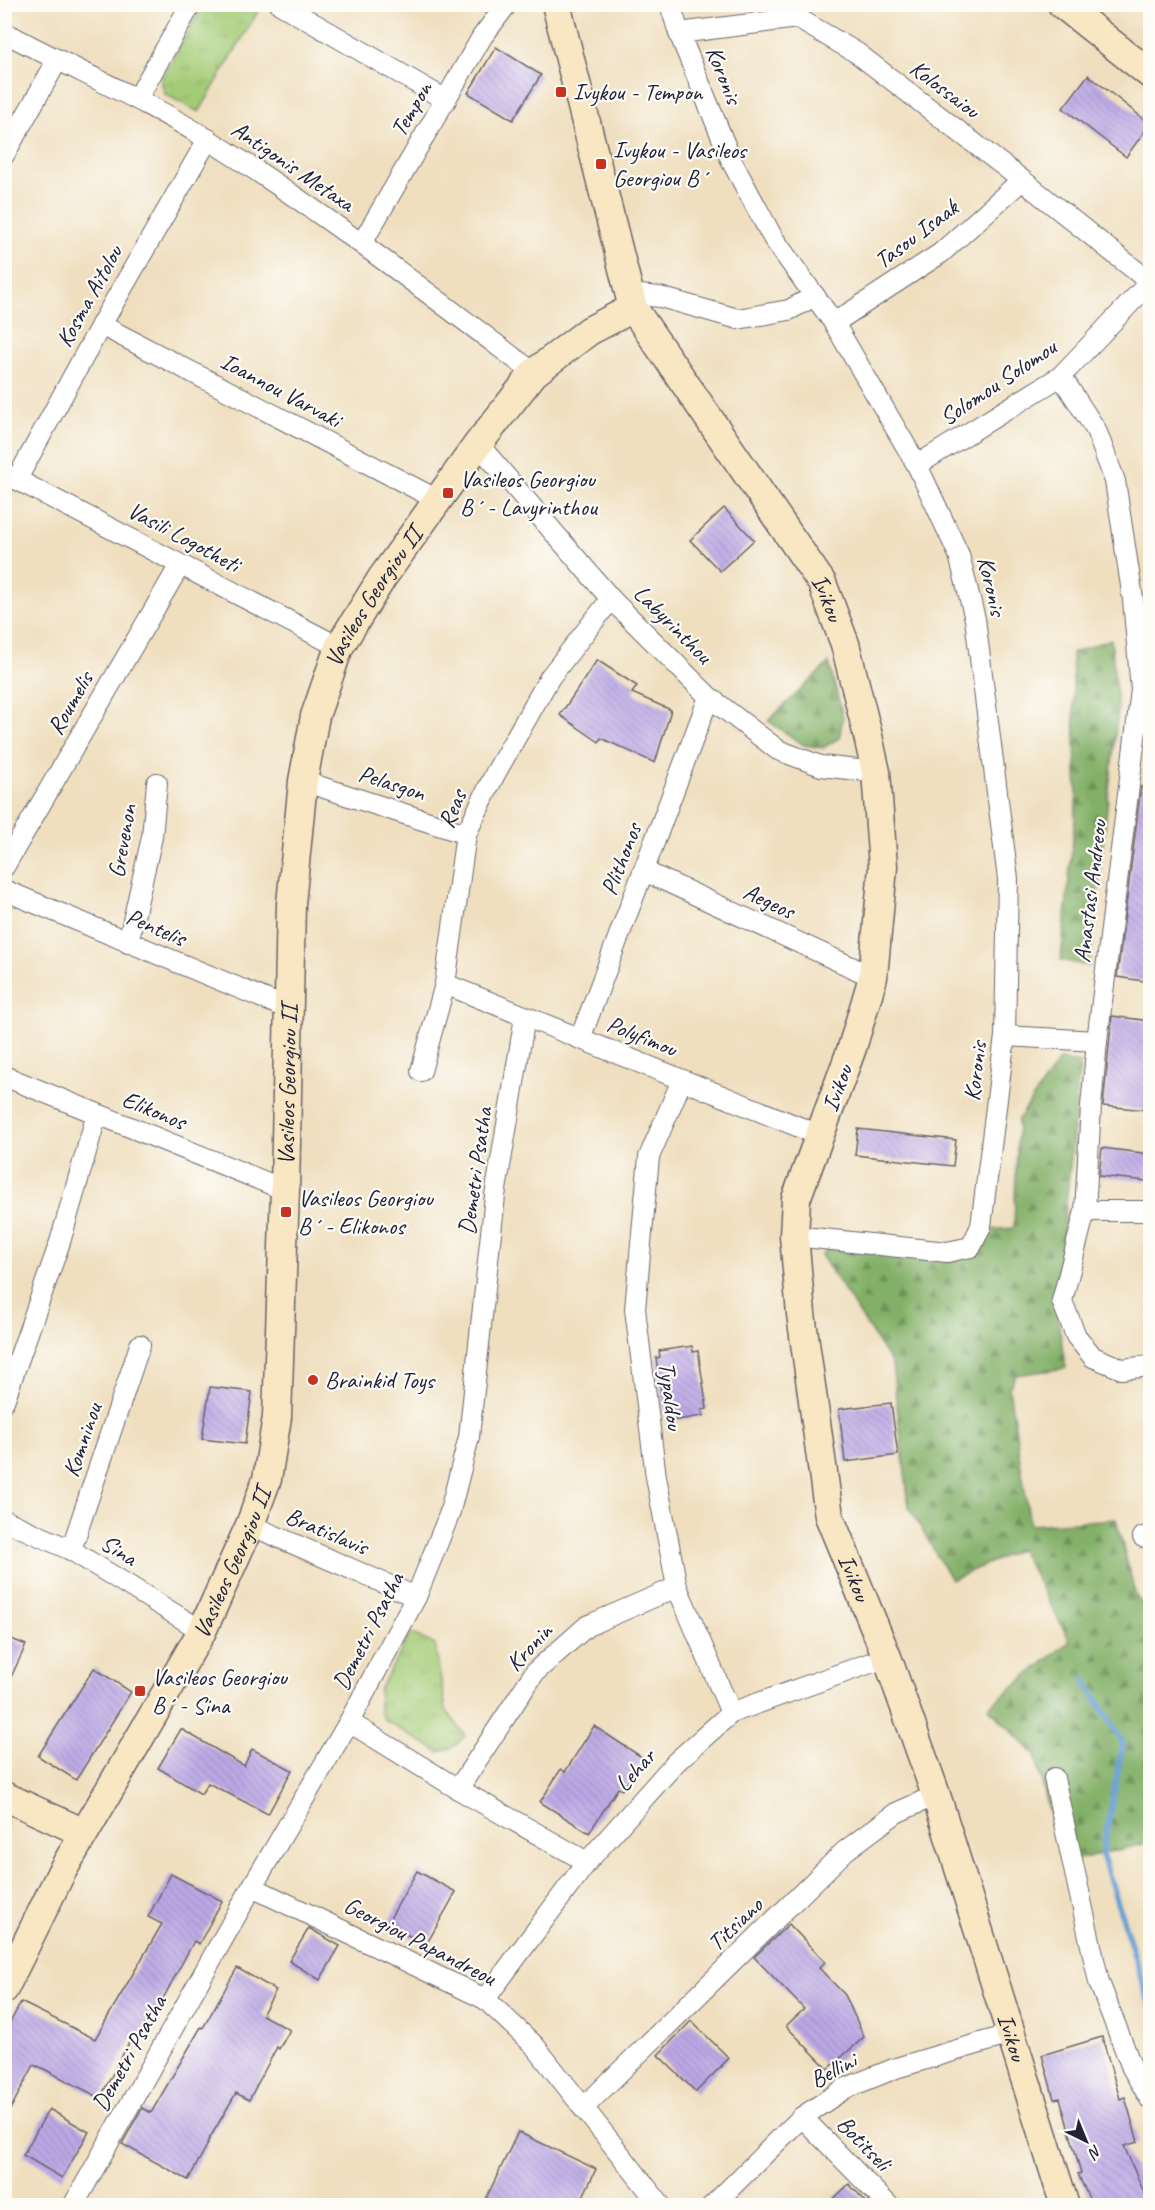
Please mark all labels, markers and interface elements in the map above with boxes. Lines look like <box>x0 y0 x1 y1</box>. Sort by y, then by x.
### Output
street label: Koronis <box>699 42 750 110</box>
street label: Kolossaiou <box>904 53 988 126</box>
street label: Tempon <box>383 75 439 142</box>
place label: Ivykou - Tempon <box>573 77 703 107</box>
marker: Ivykou - Tempon <box>554 85 568 99</box>
street label: Antigonis Metaxa <box>226 114 362 219</box>
place label: Ivykou - Vasileos Georgiou B´ <box>613 135 748 193</box>
marker: Ivykou - Vasileos Georgiou B´ <box>594 157 608 171</box>
street label: Tasou Isaak <box>868 191 966 275</box>
street label: Kosma Aitolou <box>49 238 130 352</box>
street label: Solomou Solomou <box>934 331 1064 432</box>
street label: Ioannou Varvaki <box>216 346 349 435</box>
place label: Vasileos Georgiou B´ - Lavyrinthou <box>460 464 599 522</box>
marker: Vasileos Georgiou B´ - Lavyrinthou <box>441 486 455 500</box>
street label: Vasili Logotheti <box>123 495 247 580</box>
street label: Vasileos Georgiou II <box>318 516 432 671</box>
street label: Koronis <box>971 553 1014 620</box>
street label: Ivikou <box>805 568 851 627</box>
street label: Labyrinthou <box>627 578 720 671</box>
street label: Roumelis <box>40 664 101 740</box>
street label: Pelasgon <box>355 758 430 808</box>
street label: Reas <box>431 783 474 832</box>
street label: Grevenon <box>101 801 143 880</box>
street label: Anastasi Andreou <box>1066 816 1114 964</box>
street label: Plithonos <box>594 817 649 899</box>
street label: Aegeos <box>739 876 801 927</box>
street label: Pentelis <box>122 901 193 954</box>
street label: Vasileos Georgiou II <box>271 999 304 1165</box>
street label: Polyfimou <box>603 1008 683 1064</box>
street label: Koronis <box>956 1038 994 1103</box>
street label: Ivikou <box>814 1058 860 1116</box>
street label: Elikonos <box>118 1084 193 1137</box>
street label: Demetri Psatha <box>451 1104 499 1236</box>
place label: Vasileos Georgiou B´ - Elikonos <box>298 1183 435 1241</box>
marker: Vasileos Georgiou B´ - Elikonos <box>279 1205 293 1219</box>
street label: Typaldou <box>652 1360 690 1434</box>
place label: Brainkid Toys <box>325 1365 436 1395</box>
marker: Brainkid Toys <box>306 1373 320 1387</box>
street label: Komninou <box>55 1397 109 1481</box>
street label: Vasileos Georgiou II <box>186 1478 279 1643</box>
street label: Bratislavis <box>281 1500 374 1562</box>
street label: Sina <box>95 1527 144 1573</box>
street label: Ivikou <box>831 1550 878 1608</box>
street label: Demetri Psatha <box>326 1566 411 1695</box>
street label: Kronin <box>499 1616 560 1677</box>
place label: Vasileos Georgiou B´ - Sina <box>152 1662 289 1720</box>
marker: Vasileos Georgiou B´ - Sina <box>133 1684 147 1698</box>
street label: Lehar <box>608 1741 664 1798</box>
street label: Georgiou Papandreou <box>339 1890 503 1993</box>
street label: Titsiano <box>701 1890 770 1957</box>
street label: Demetri Psatha <box>85 1989 174 2116</box>
street label: Ivikou <box>991 2010 1034 2067</box>
street label: Bellini <box>805 2044 865 2095</box>
street label: Botitseli <box>830 2109 899 2179</box>
north arrow <box>1056 2111 1116 2171</box>
text: N <box>1083 2141 1106 2164</box>

